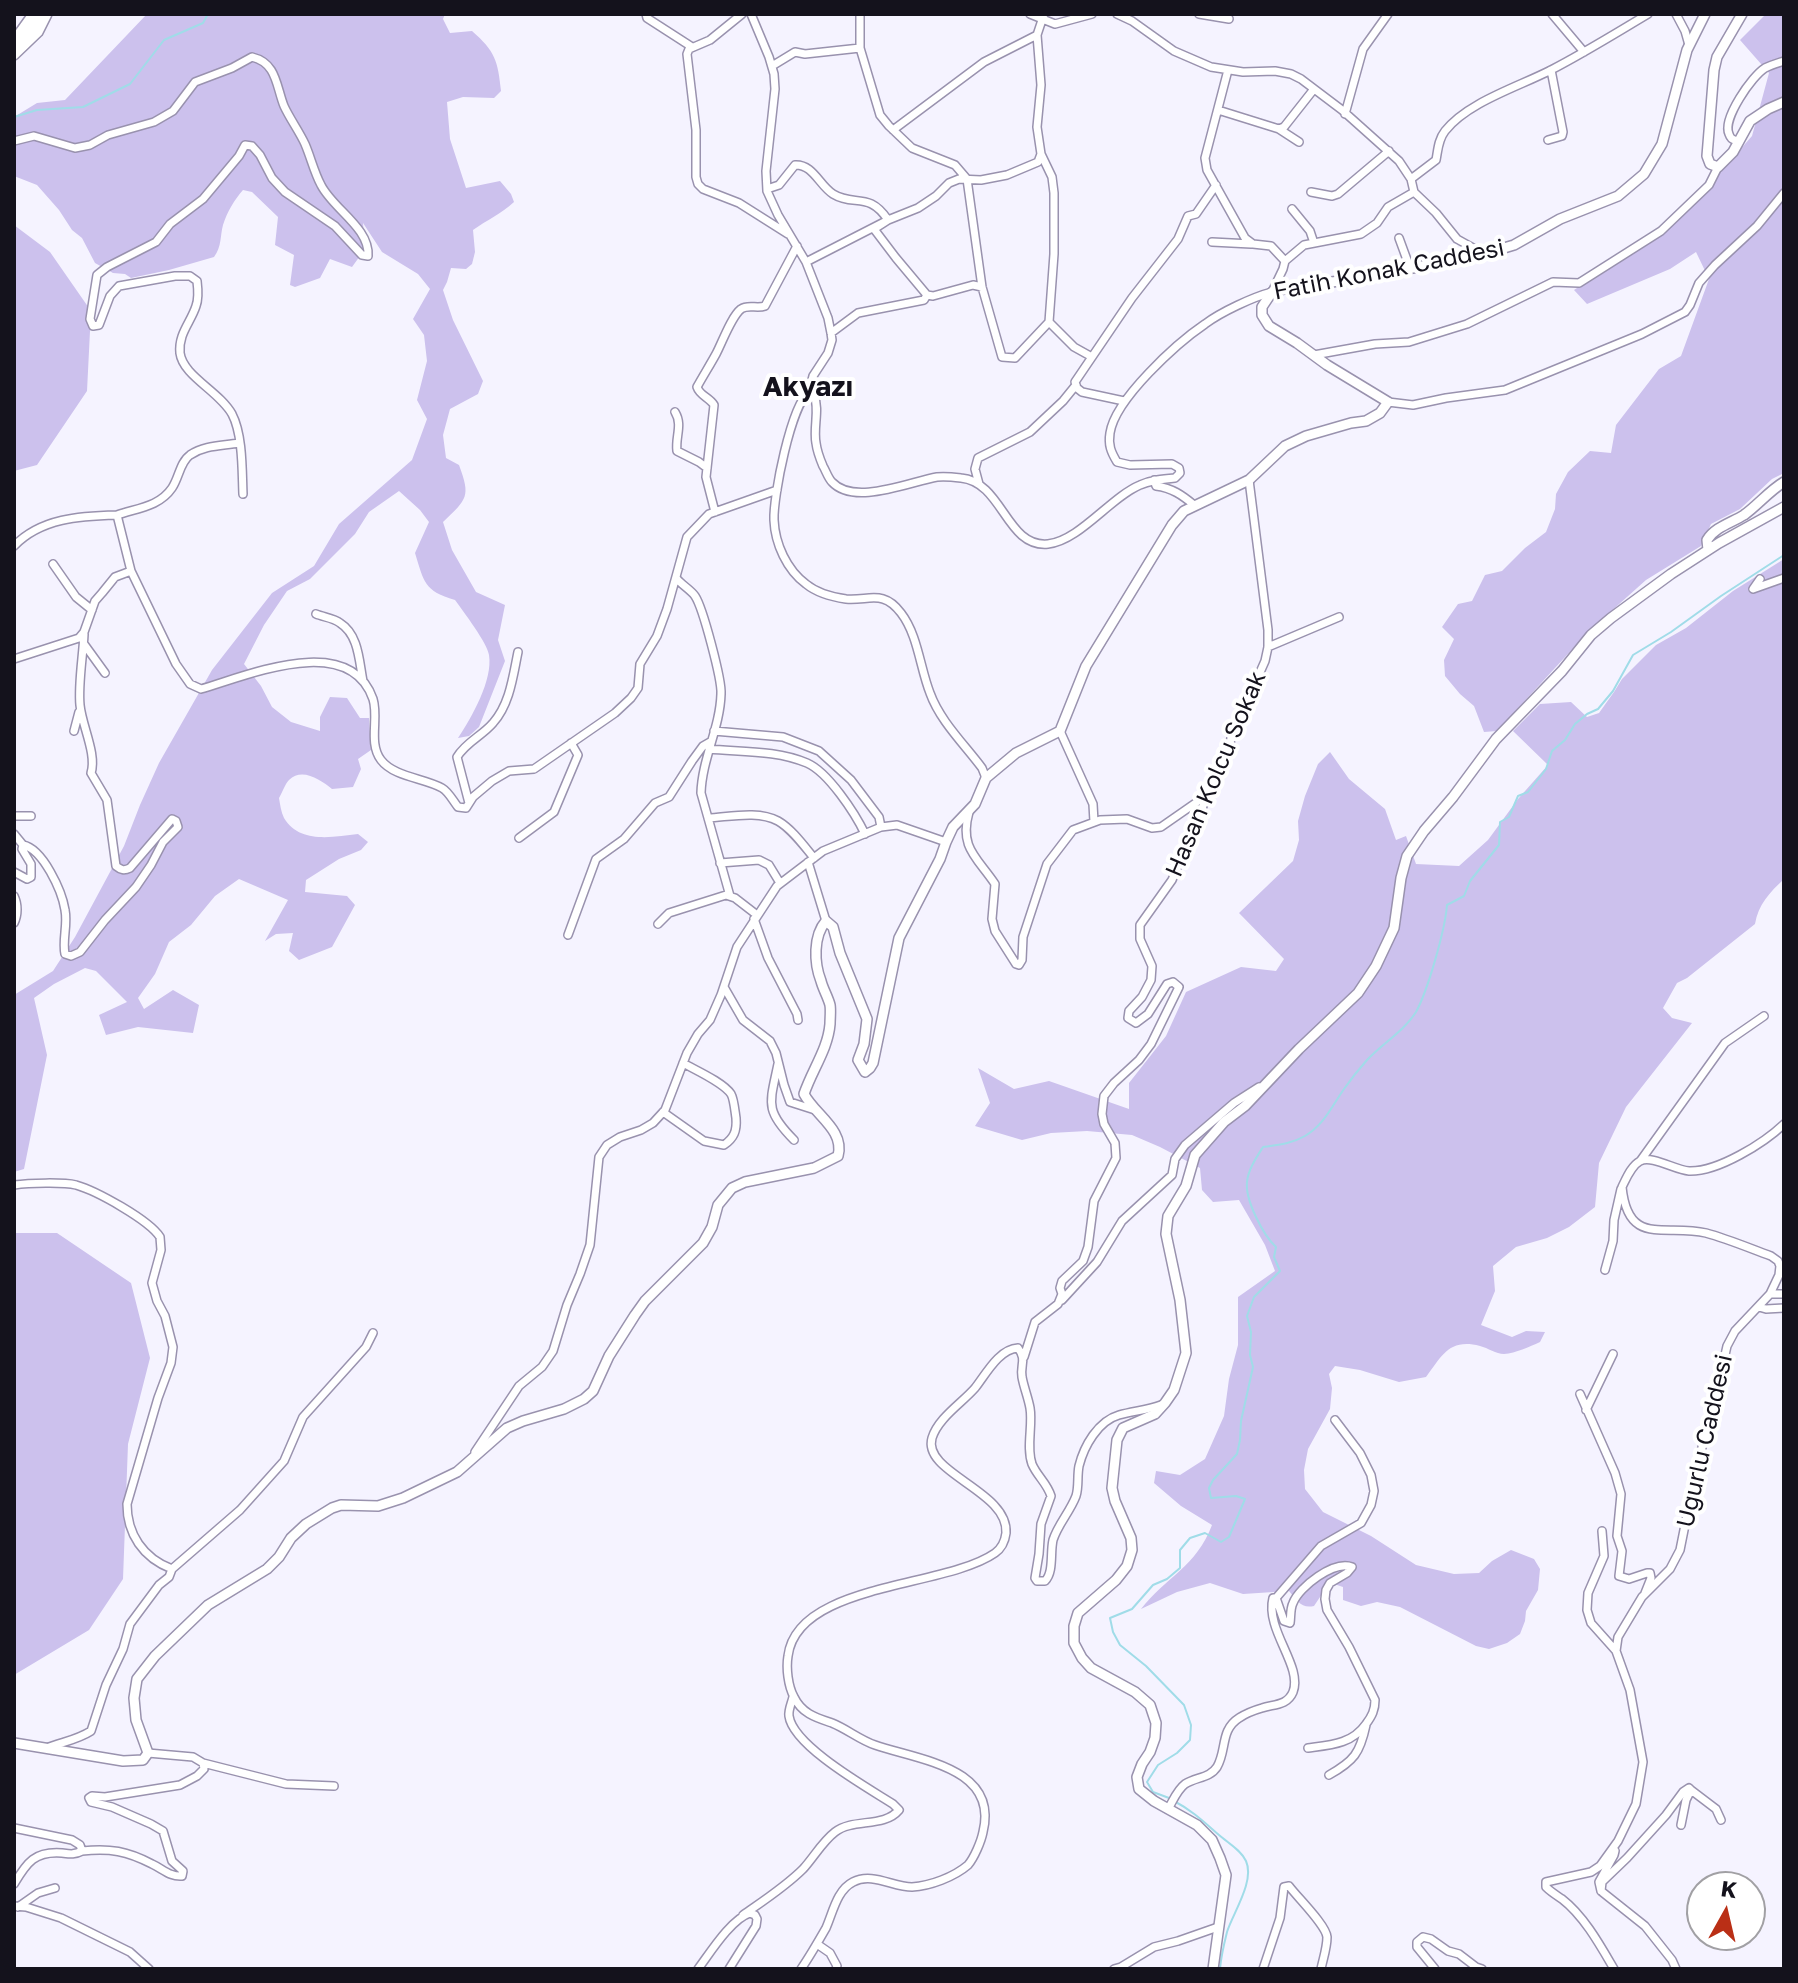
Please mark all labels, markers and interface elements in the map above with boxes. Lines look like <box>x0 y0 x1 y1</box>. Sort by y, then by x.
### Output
street label: Fatih Konak Caddesi <box>1271 233 1507 307</box>
district label: Akyazı <box>763 370 853 404</box>
street label: Hasan Kolcu Sokak <box>1160 667 1272 881</box>
street label: Uğurlu Caddesi <box>1671 1352 1739 1530</box>
north arrow <box>1686 1871 1766 1951</box>
text: K <box>1719 1874 1739 1903</box>

